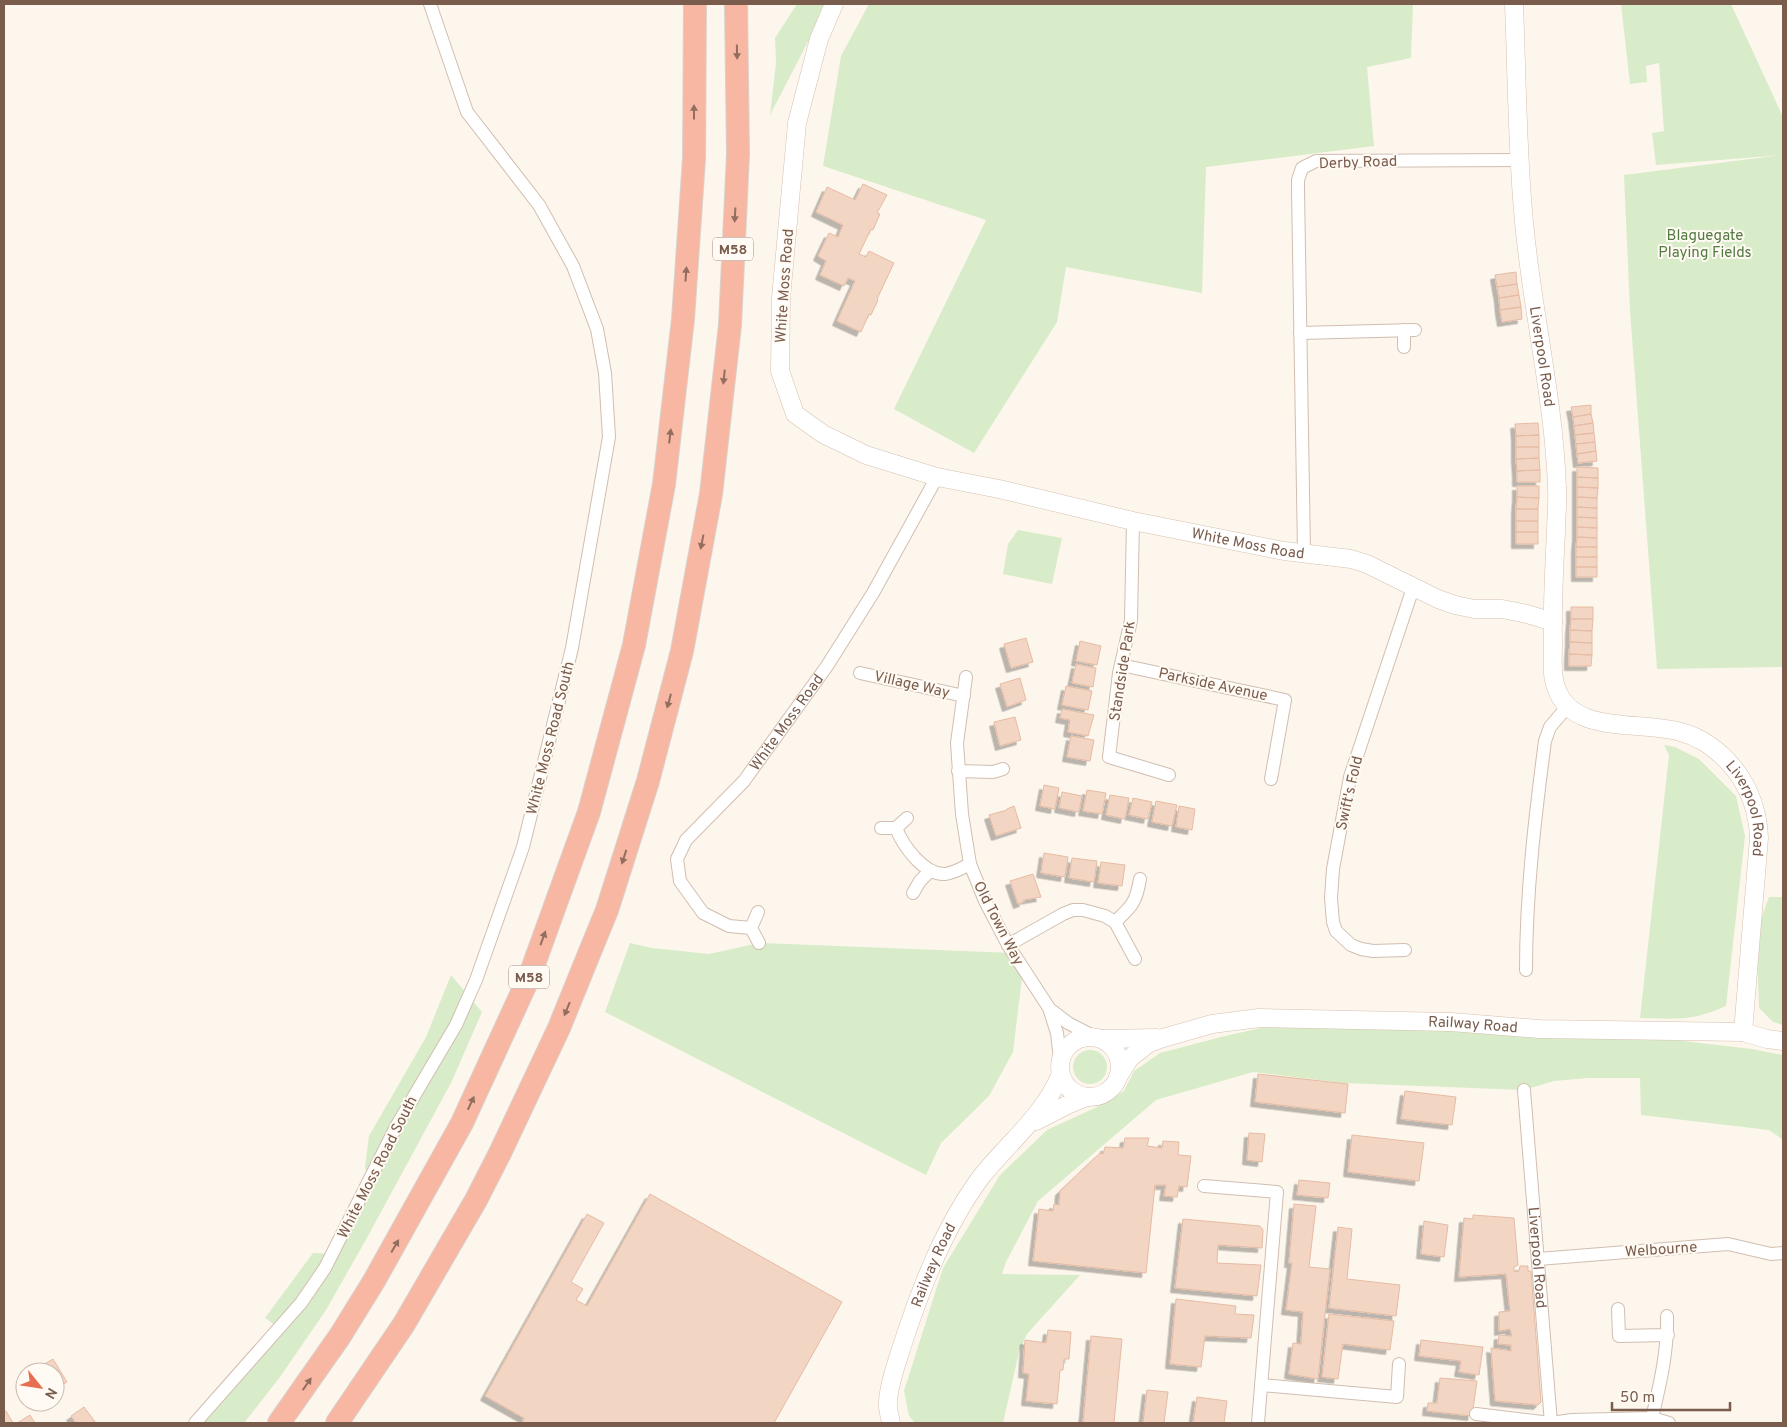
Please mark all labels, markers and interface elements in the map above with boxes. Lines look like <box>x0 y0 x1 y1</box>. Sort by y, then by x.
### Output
one-way arrow <box>733 45 741 61</box>
one-way arrow <box>690 104 698 120</box>
street label: Derby Road <box>1318 153 1398 174</box>
one-way arrow <box>731 207 739 223</box>
park label: Blaguegate Playing Fields <box>1658 227 1752 263</box>
street label: White Moss Road <box>772 228 799 344</box>
road number: M58 <box>713 238 753 260</box>
one-way arrow <box>683 266 691 282</box>
street label: Liverpool Road <box>1524 305 1558 408</box>
one-way arrow <box>720 369 728 385</box>
one-way arrow <box>666 427 674 443</box>
street label: White Moss Road <box>1190 525 1306 564</box>
one-way arrow <box>698 534 706 550</box>
street label: Standside Park <box>1106 620 1141 723</box>
street label: White Moss Road South <box>523 660 580 817</box>
street label: Parkside Avenue <box>1156 665 1269 706</box>
street label: Village Way <box>872 668 951 703</box>
street label: White Moss Road <box>746 671 829 775</box>
one-way arrow <box>665 693 673 708</box>
street label: Swift's Fold <box>1333 754 1368 832</box>
street label: Liverpool Road <box>1721 757 1767 857</box>
one-way arrow <box>619 850 627 865</box>
street label: Old Town Way <box>968 878 1027 969</box>
one-way arrow <box>540 931 547 946</box>
road number: M58 <box>509 966 549 989</box>
one-way arrow <box>562 1002 570 1016</box>
street label: Railway Road <box>1428 1014 1519 1038</box>
street label: White Moss Road South <box>334 1093 423 1242</box>
one-way arrow <box>467 1096 475 1110</box>
street label: Liverpool Road <box>1523 1206 1550 1309</box>
street label: Railway Road <box>908 1220 961 1310</box>
street label: Welbourne <box>1624 1238 1698 1262</box>
one-way arrow <box>390 1240 399 1253</box>
north arrow <box>15 1362 65 1412</box>
one-way arrow <box>302 1377 312 1390</box>
scale bar <box>1612 1380 1730 1412</box>
text: N <box>40 1384 60 1401</box>
text: 50 m <box>1620 1389 1655 1408</box>

